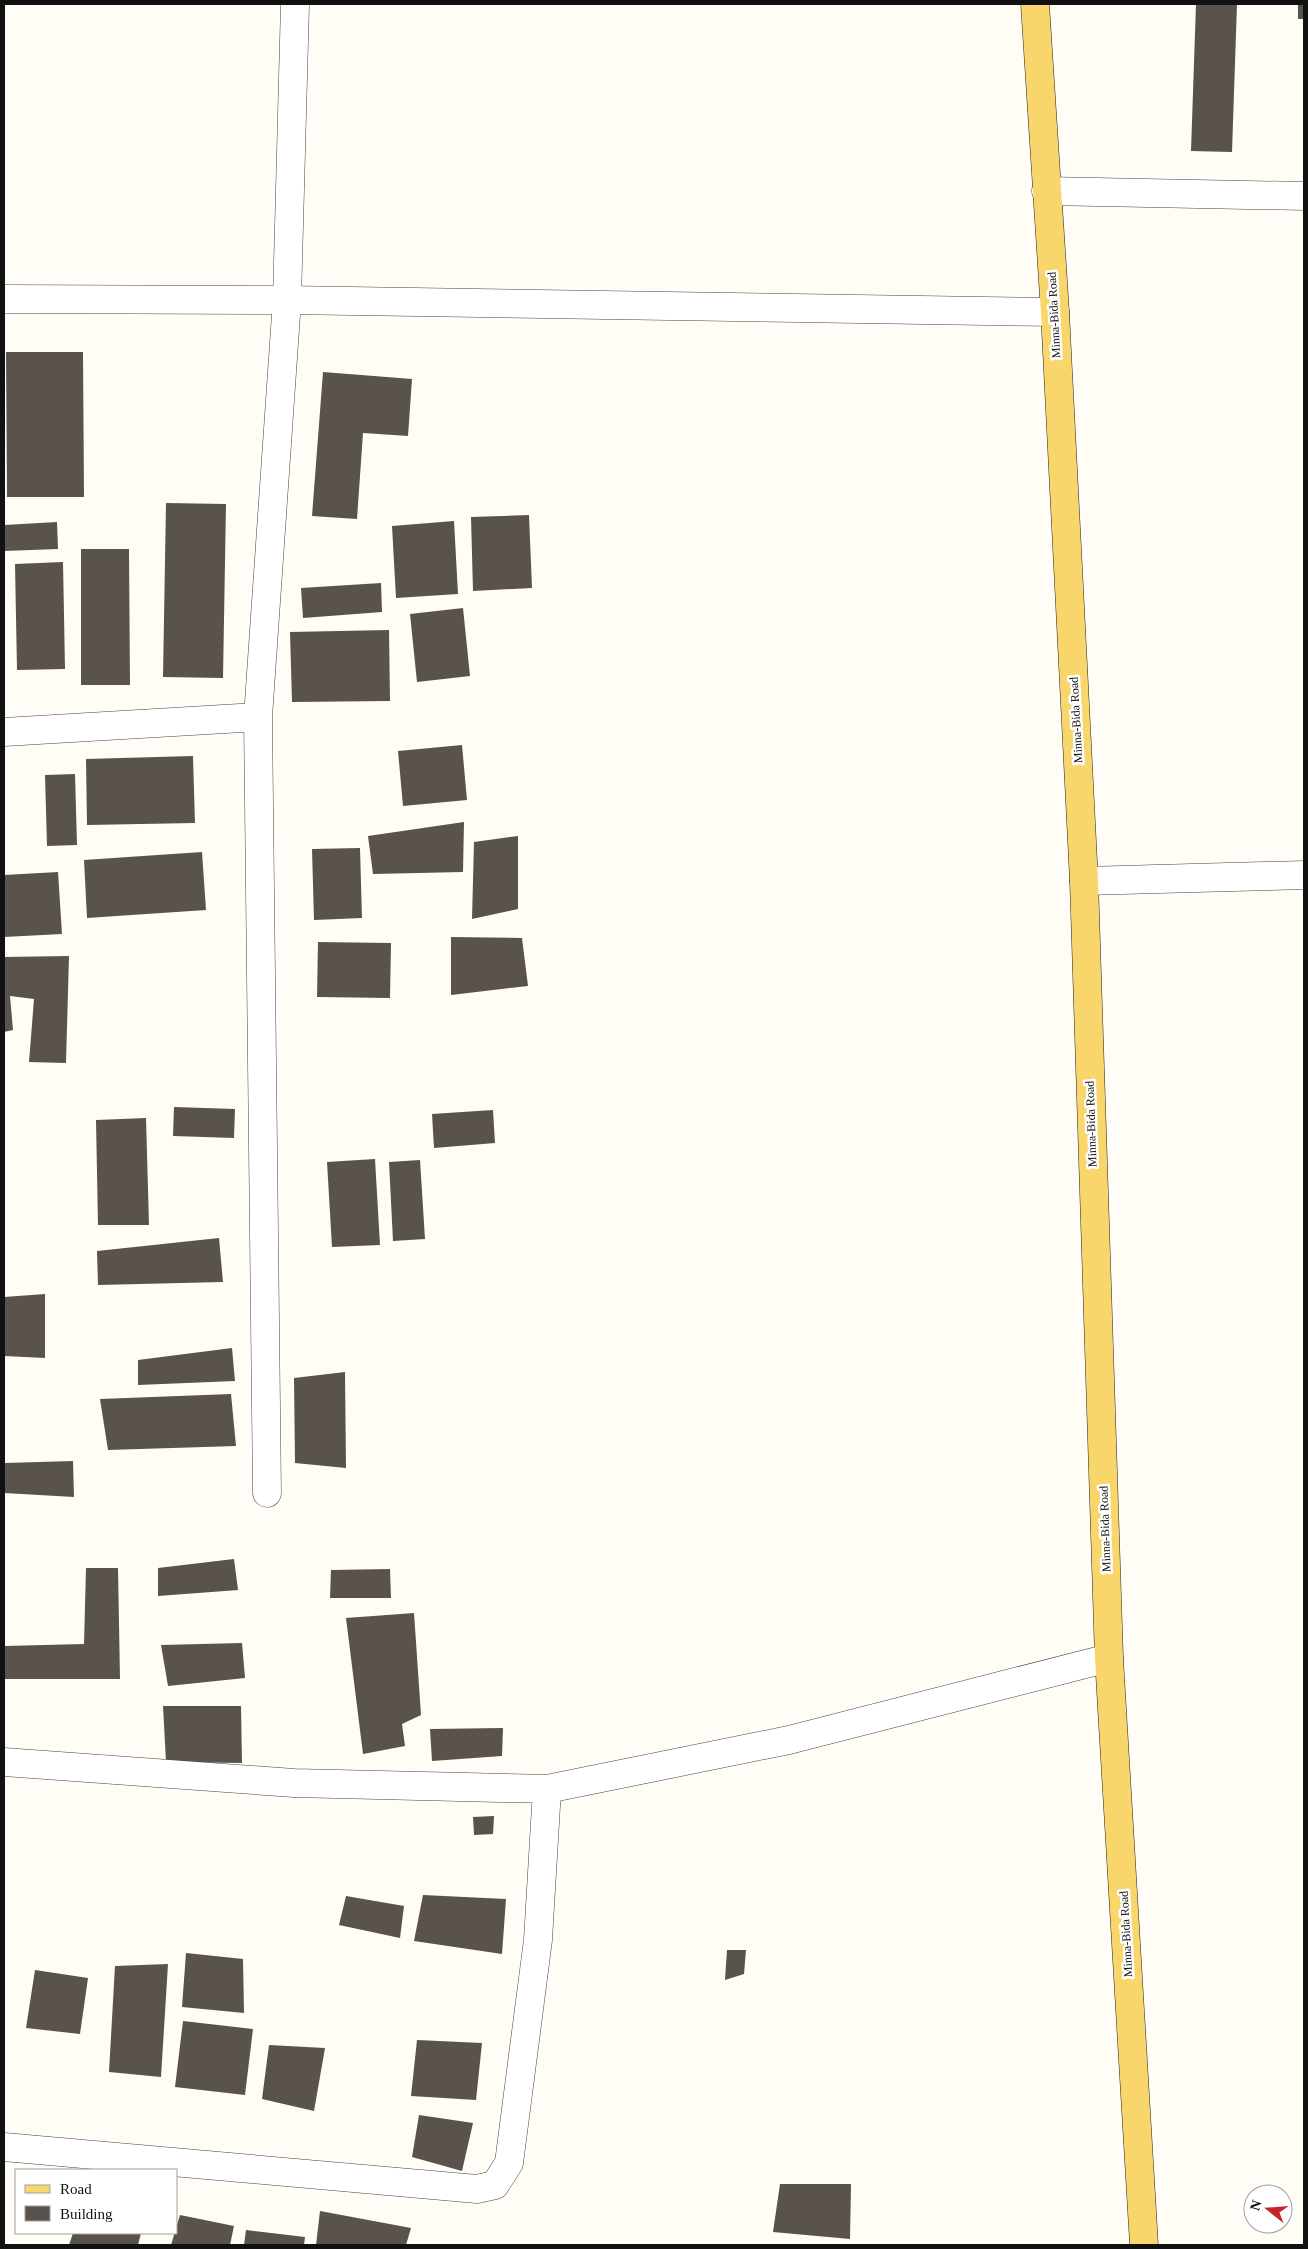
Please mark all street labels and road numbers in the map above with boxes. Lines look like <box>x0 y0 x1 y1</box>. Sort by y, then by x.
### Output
street label: Minna-Bida Road <box>1045 272 1063 358</box>
street label: Minna-Bida Road <box>1067 677 1085 763</box>
street label: Minna-Bida Road <box>1082 1081 1100 1167</box>
street label: Minna-Bida Road <box>1096 1486 1114 1572</box>
street label: Minna-Bida Road <box>1117 1891 1135 1977</box>

